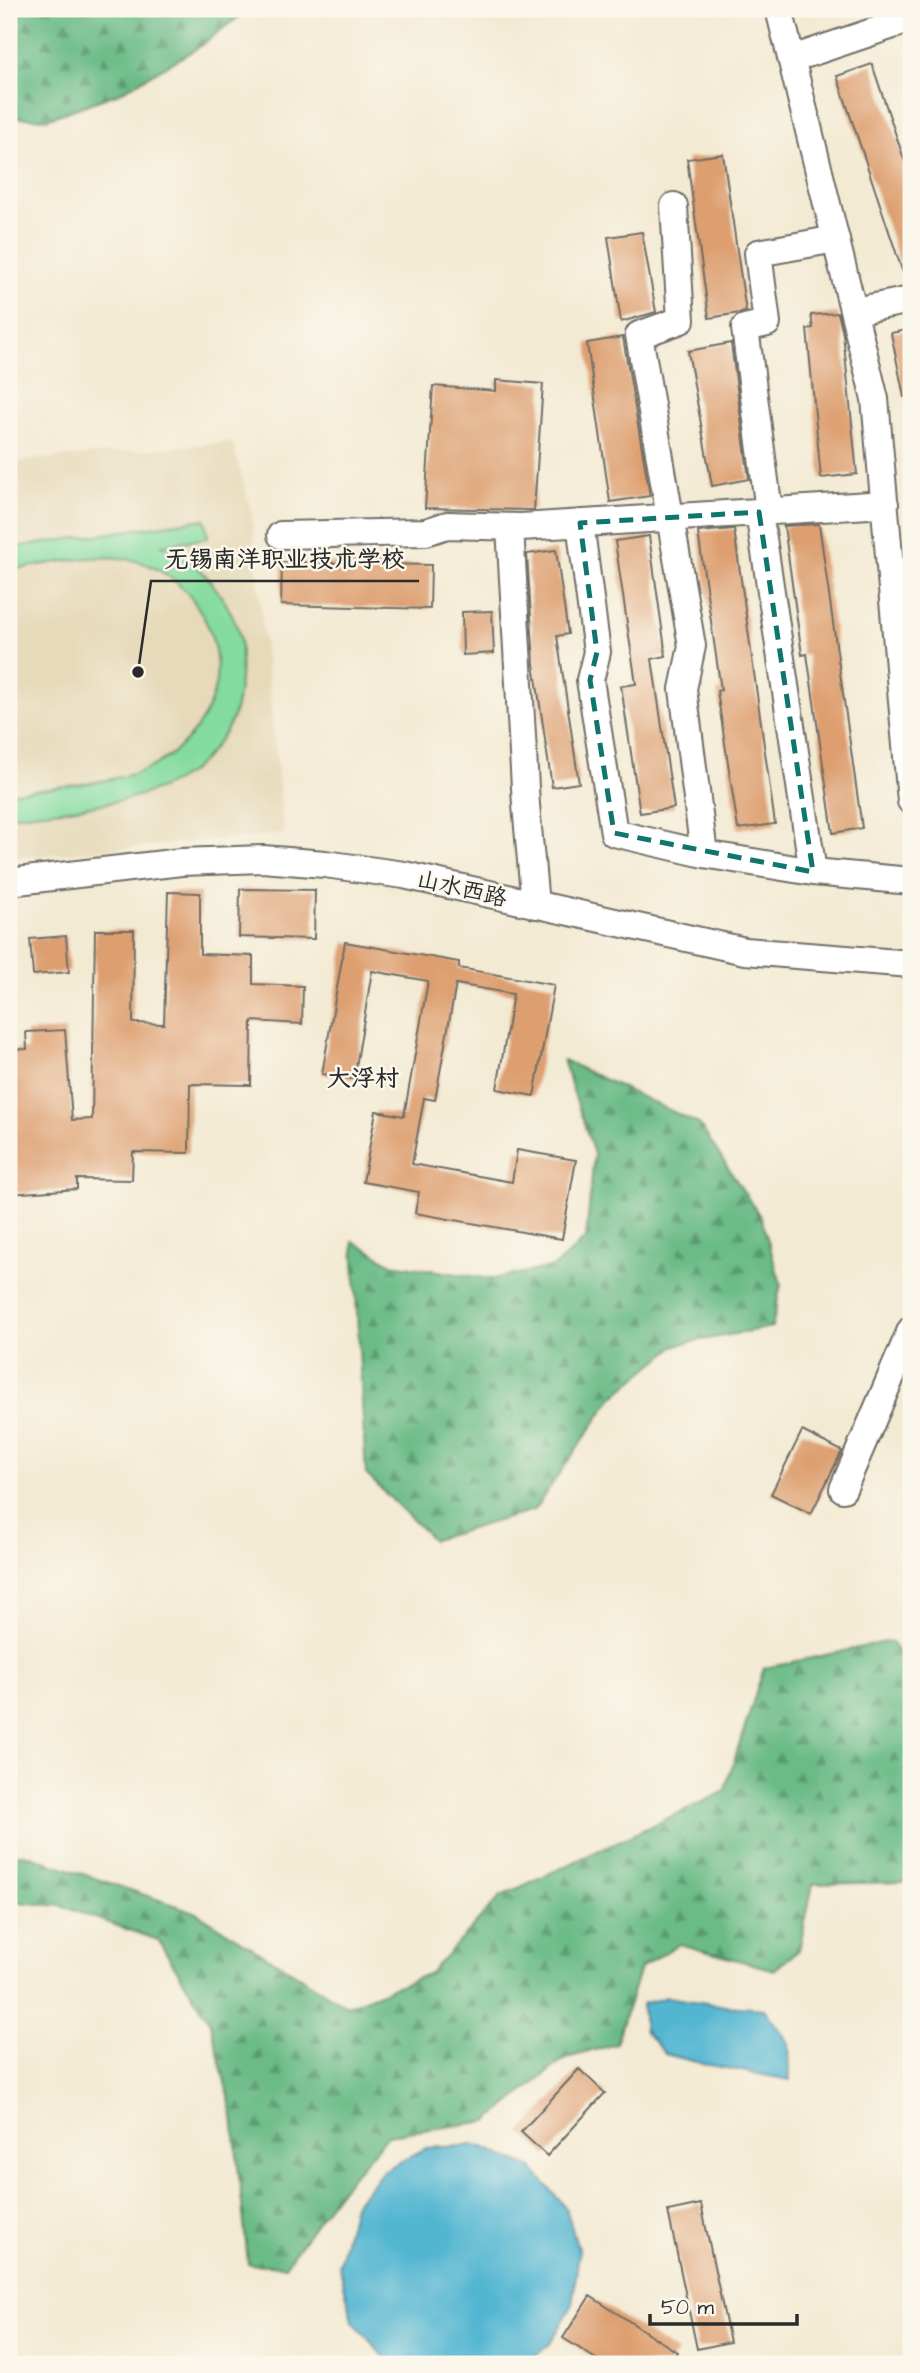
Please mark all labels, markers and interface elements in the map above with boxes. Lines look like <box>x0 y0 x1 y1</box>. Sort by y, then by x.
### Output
callout: 无锡南洋职业技术学校 <box>151 536 419 581</box>
text: 无锡南洋职业技术学校 <box>165 543 405 577</box>
street label: 山水西路 <box>413 863 510 915</box>
district label: 大浮村 <box>327 1062 399 1096</box>
scale bar <box>650 2282 797 2326</box>
text: 50 m <box>661 2293 715 2322</box>

